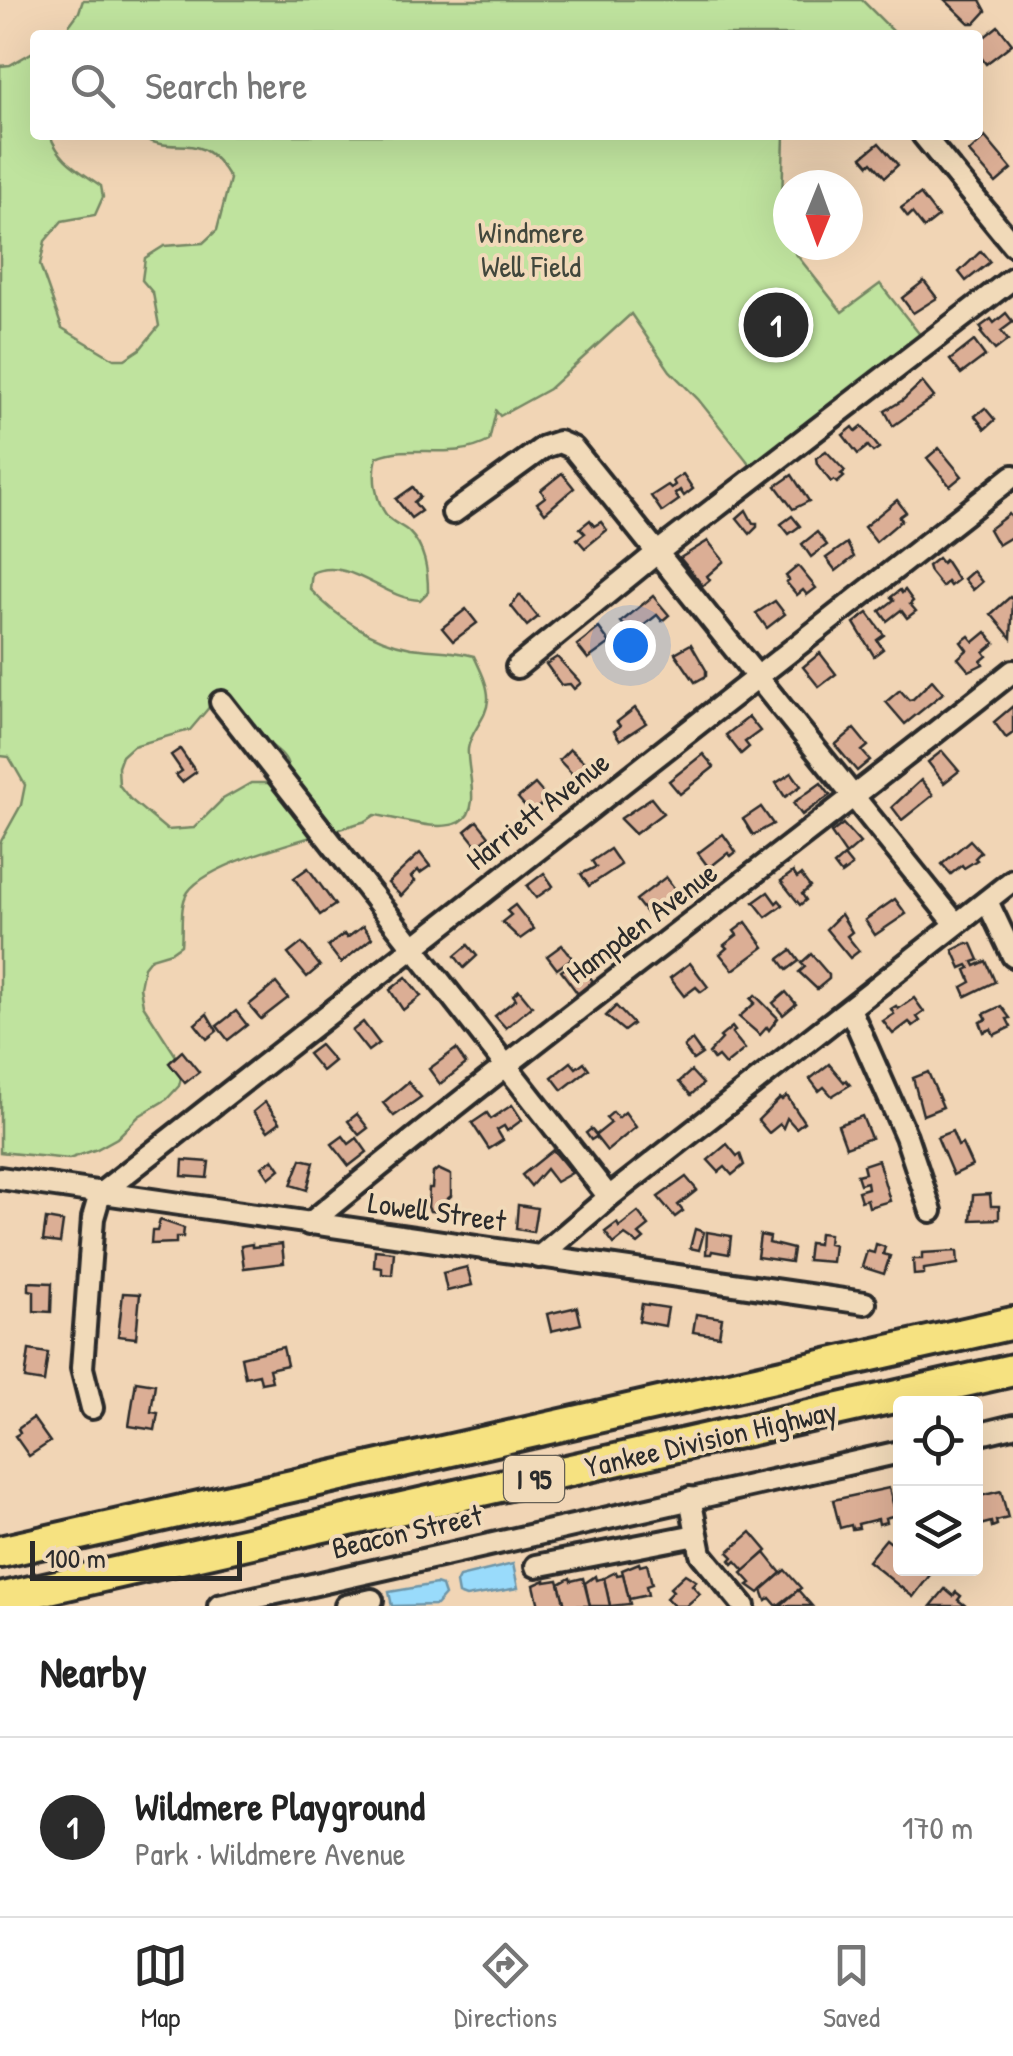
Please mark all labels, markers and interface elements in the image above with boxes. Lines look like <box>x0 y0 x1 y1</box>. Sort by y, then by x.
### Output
search box <box>30 30 983 140</box>
icon: search <box>65 58 120 113</box>
text: Search here <box>145 59 307 111</box>
north arrow <box>773 170 863 260</box>
park label: Windmere Well Field <box>478 212 584 286</box>
pin: 1 <box>744 288 808 362</box>
your location <box>605 620 656 671</box>
street label: Harriett Avenue <box>458 742 617 879</box>
street label: Hampden Avenue <box>558 852 725 992</box>
street label: Lowell Street <box>366 1182 509 1241</box>
street label: Yankee Division Highway <box>581 1390 841 1486</box>
map controls <box>893 1396 983 1576</box>
button: locate <box>893 1396 983 1486</box>
road number: I 95 <box>504 1456 564 1502</box>
button: layers <box>893 1486 983 1576</box>
street label: Beacon Street <box>328 1494 486 1568</box>
scale bar <box>30 1536 242 1580</box>
text: 100 m <box>45 1539 106 1577</box>
text: Nearby <box>40 1643 147 1700</box>
text: Wildmere Playground <box>135 1780 425 1832</box>
text: 1 <box>67 1806 78 1849</box>
text: 170 m <box>902 1806 973 1849</box>
text: Park · Wildmere Avenue <box>135 1832 406 1875</box>
tab: Map <box>133 1938 188 2036</box>
tab: Directions <box>454 1938 557 2036</box>
tab: Saved <box>823 1938 880 2036</box>

